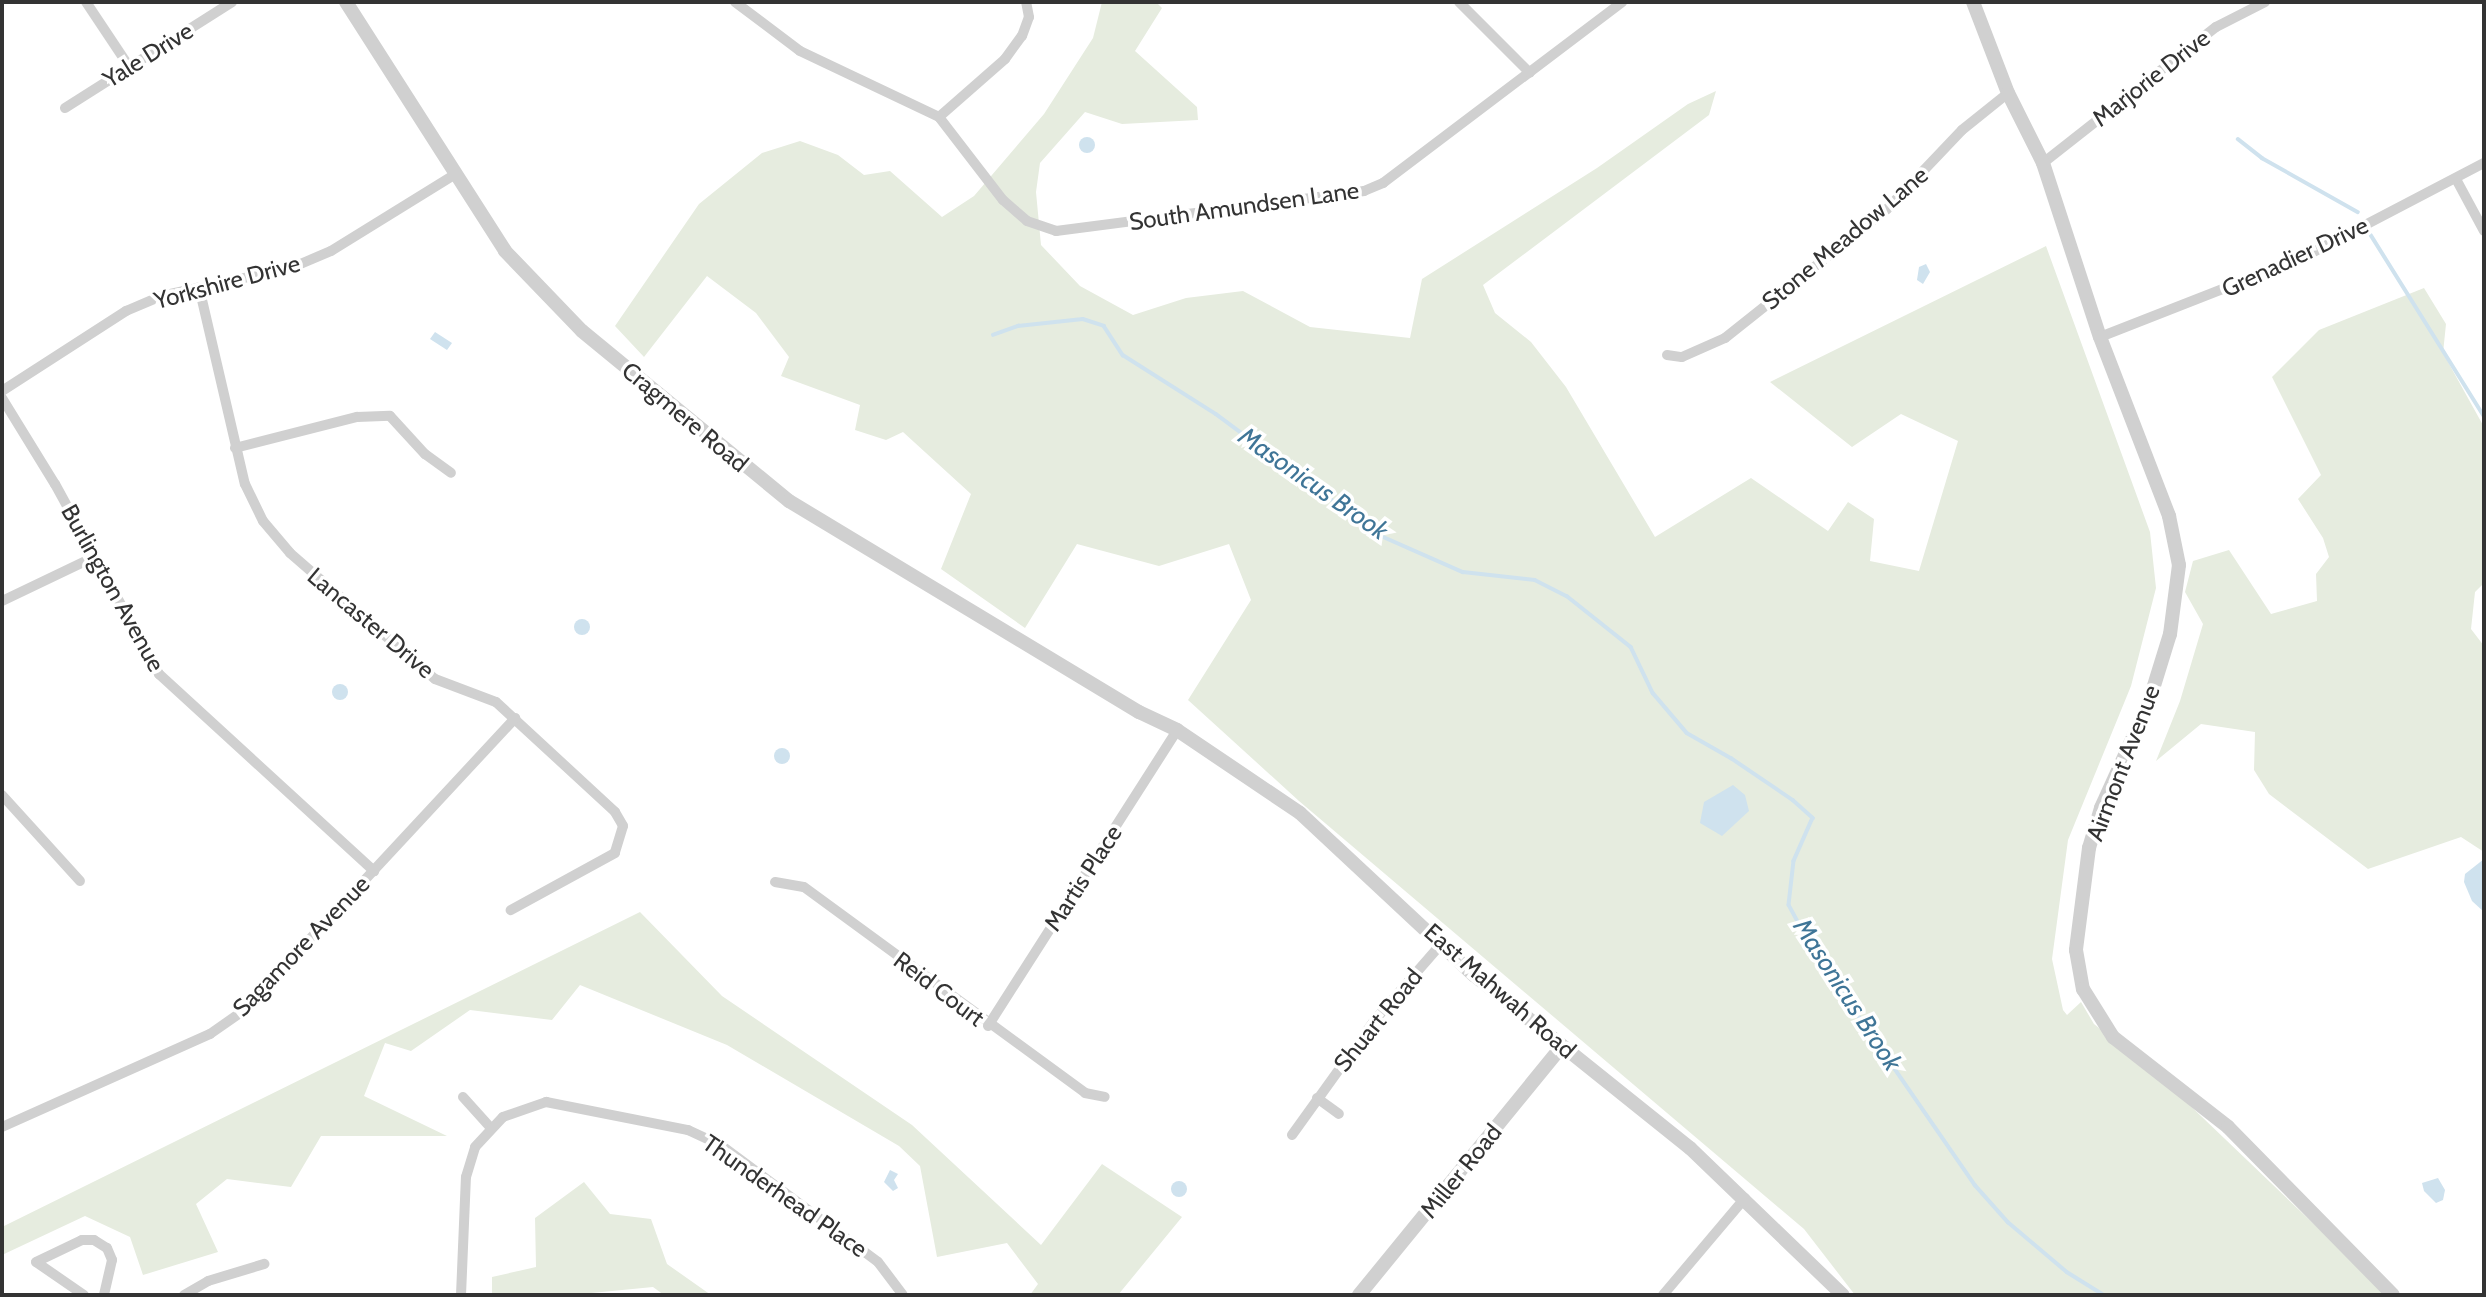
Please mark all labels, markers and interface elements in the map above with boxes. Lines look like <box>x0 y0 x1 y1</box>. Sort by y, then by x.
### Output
street label: Yale Drive <box>98 16 198 94</box>
street label: Marjorie Drive <box>2087 23 2215 133</box>
street label: Stone Meadow Lane <box>1756 160 1934 316</box>
street label: South Amundsen Lane <box>1127 176 1361 236</box>
street label: Grenadier Drive <box>2217 211 2373 303</box>
street label: Yorkshire Drive <box>151 249 303 315</box>
street label: Cragmere Road <box>616 356 754 478</box>
water label: Masonicus Brook <box>1232 421 1394 547</box>
street label: Burlington Avenue <box>55 499 171 677</box>
street label: Lancaster Drive <box>302 562 440 684</box>
street label: Airmont Avenue <box>2080 681 2166 845</box>
street label: Martis Place <box>1038 820 1128 936</box>
street label: Sagamore Avenue <box>227 870 375 1022</box>
water label: Masonicus Brook <box>1786 913 1908 1077</box>
street label: East Mahwah Road <box>1418 917 1582 1065</box>
street label: Reid Court <box>888 946 990 1032</box>
street label: Shuart Road <box>1328 963 1428 1077</box>
street label: Miller Road <box>1414 1118 1508 1224</box>
street label: Thunderhead Place <box>697 1129 873 1263</box>

